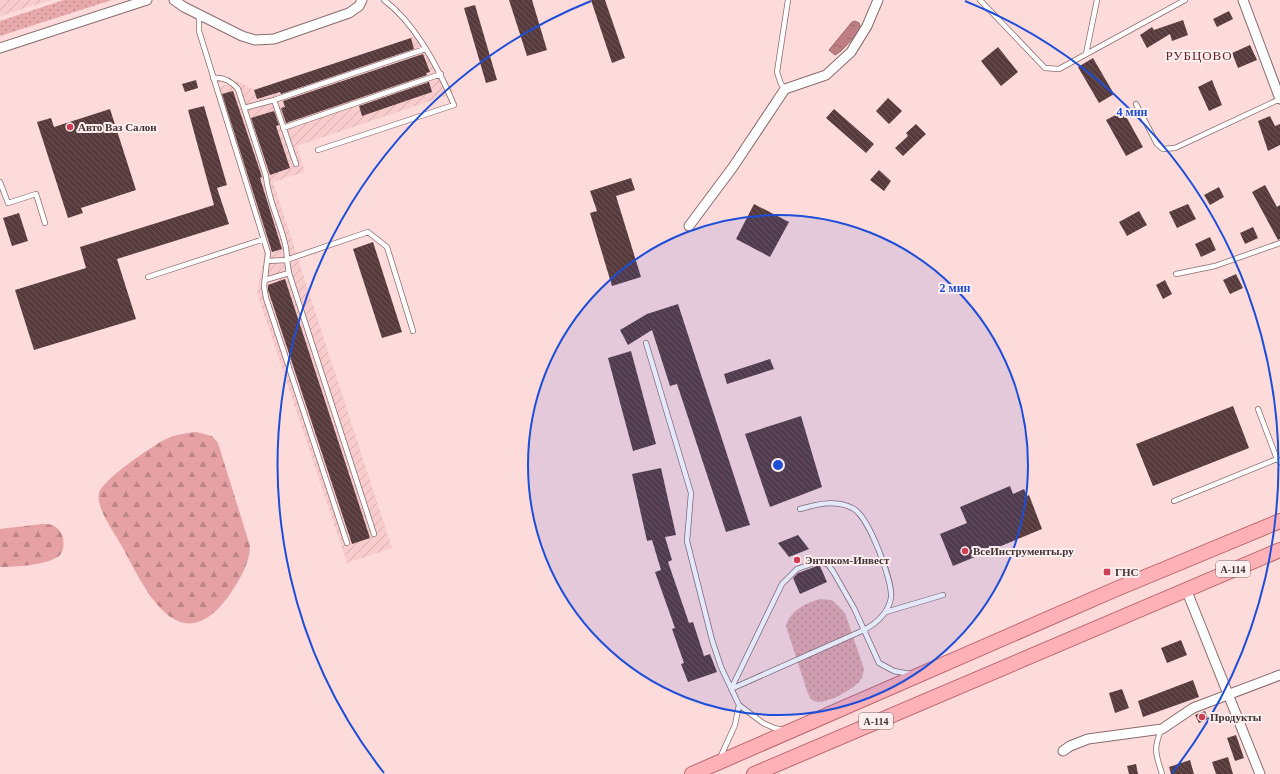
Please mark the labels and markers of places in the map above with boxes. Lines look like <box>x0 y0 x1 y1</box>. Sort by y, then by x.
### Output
place label: Авто Ваз Салон <box>78 121 157 133</box>
marker: Авто Ваз Салон <box>65 122 75 132</box>
centre of rings <box>771 458 785 472</box>
place label: ВсеИнструменты.ру <box>973 545 1074 557</box>
marker: ВсеИнструменты.ру <box>960 546 970 556</box>
place label: Энтиком-Инвест <box>805 554 890 566</box>
marker: Энтиком-Инвест <box>792 555 802 565</box>
place label: ГНС <box>1115 566 1139 578</box>
marker: ГНС <box>1102 567 1112 577</box>
place label: Продукты <box>1210 711 1262 723</box>
marker: Продукты <box>1197 712 1207 722</box>

